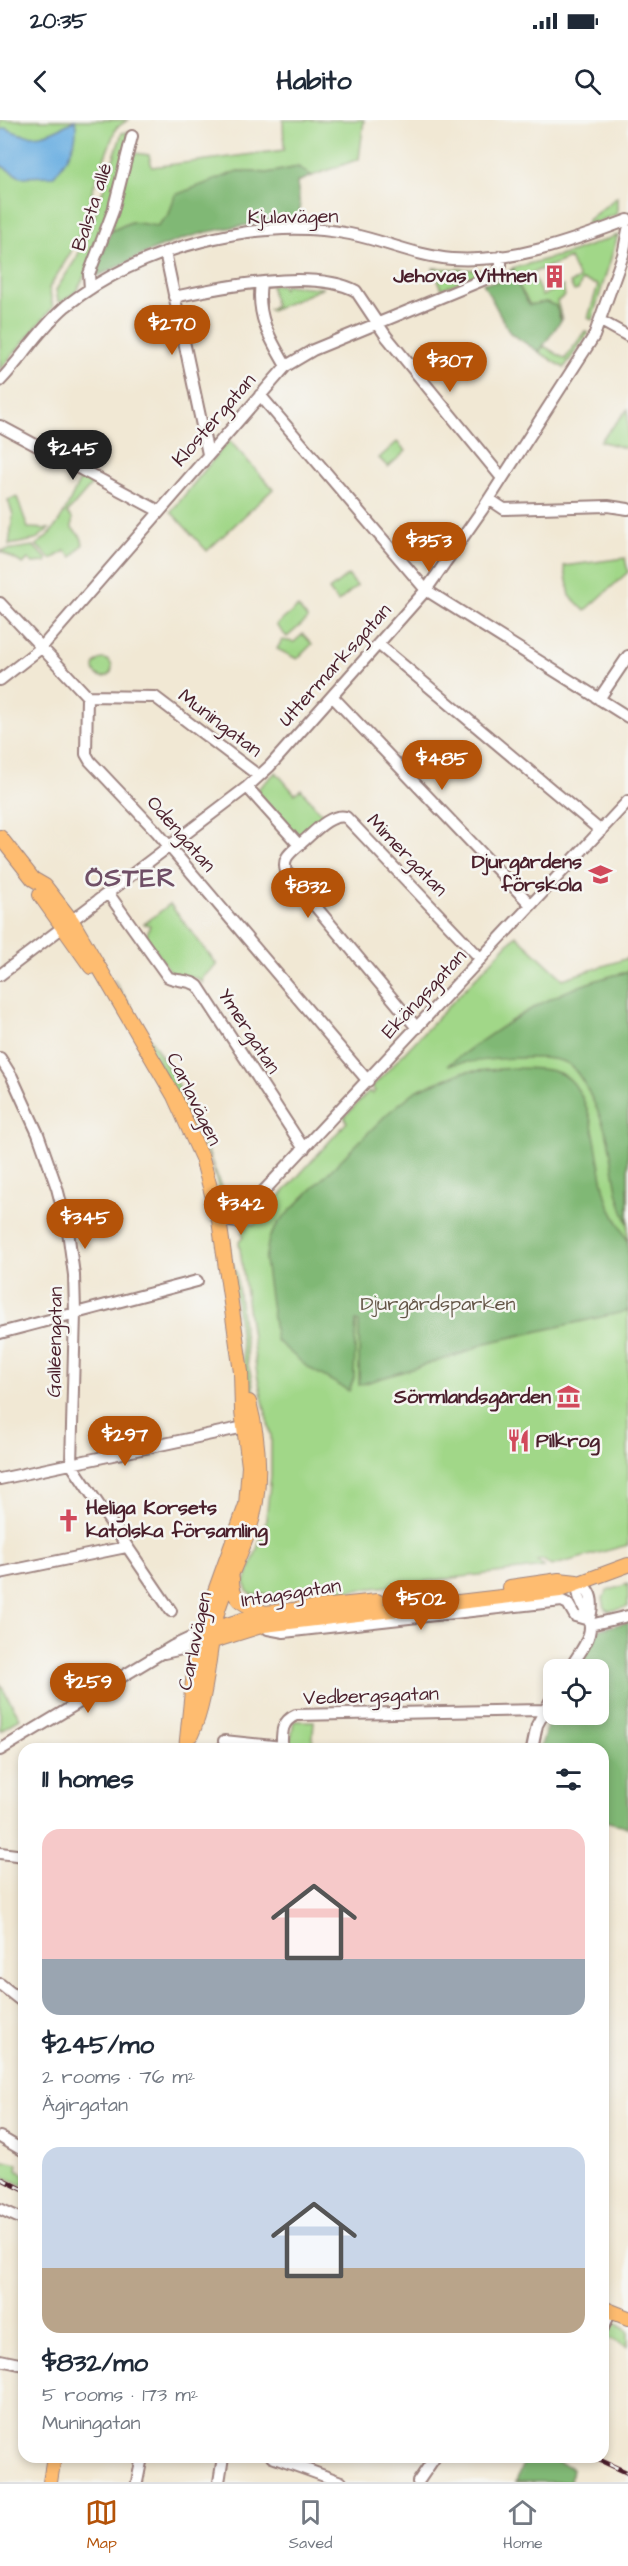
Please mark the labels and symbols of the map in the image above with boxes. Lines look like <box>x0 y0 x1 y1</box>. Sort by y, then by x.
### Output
street label: Balsta allé <box>65 159 119 255</box>
street label: Kjulavägen <box>247 202 339 233</box>
place label: Jehovas Vittnen <box>392 262 537 290</box>
building icon: Jehovas Vittnen <box>542 263 568 289</box>
pin: $270 <box>136 305 208 356</box>
pin: $307 <box>414 342 486 393</box>
street label: Klostergatan <box>166 367 263 473</box>
pin: $245 <box>37 430 109 481</box>
pin: $353 <box>393 522 465 573</box>
street label: Uttermarksgatan <box>272 597 399 733</box>
street label: Muningatan <box>172 682 268 765</box>
pin: $485 <box>406 740 478 791</box>
street label: Odengatan <box>139 790 222 879</box>
street label: Mimergatan <box>359 807 454 903</box>
place label: Djurgårdens förskola <box>472 848 583 899</box>
district label: ÖSTER <box>85 860 177 896</box>
school or university icon: Djurgårdens förskola <box>587 861 613 887</box>
pin: $832 <box>272 868 344 919</box>
street label: Ekängsgatan <box>375 943 474 1046</box>
street label: Ymergatan <box>210 983 287 1080</box>
street label: Carlavägen <box>159 1048 229 1151</box>
pin: $342 <box>205 1185 277 1236</box>
pin: $345 <box>49 1199 121 1250</box>
street label: Galléengatan <box>40 1286 71 1398</box>
park label: Djurgårdsparken <box>361 1290 515 1319</box>
place label: Sörmlandsgården <box>393 1383 551 1412</box>
museum icon: Sörmlandsgården <box>556 1384 582 1410</box>
pin: $297 <box>89 1416 161 1467</box>
place label: Pilkrog <box>536 1427 600 1456</box>
restaurant icon: Pilkrog <box>505 1428 531 1454</box>
place label: Heliga Korsets katolska församling <box>86 1494 269 1546</box>
church icon: Heliga Korsets katolska församling <box>55 1507 81 1533</box>
street label: Intagsgatan <box>239 1571 343 1616</box>
pin: $502 <box>385 1580 457 1631</box>
street label: Carlavägen <box>171 1589 220 1693</box>
pin: $259 <box>52 1663 124 1714</box>
street label: Vedbergsgatan <box>303 1680 439 1713</box>

